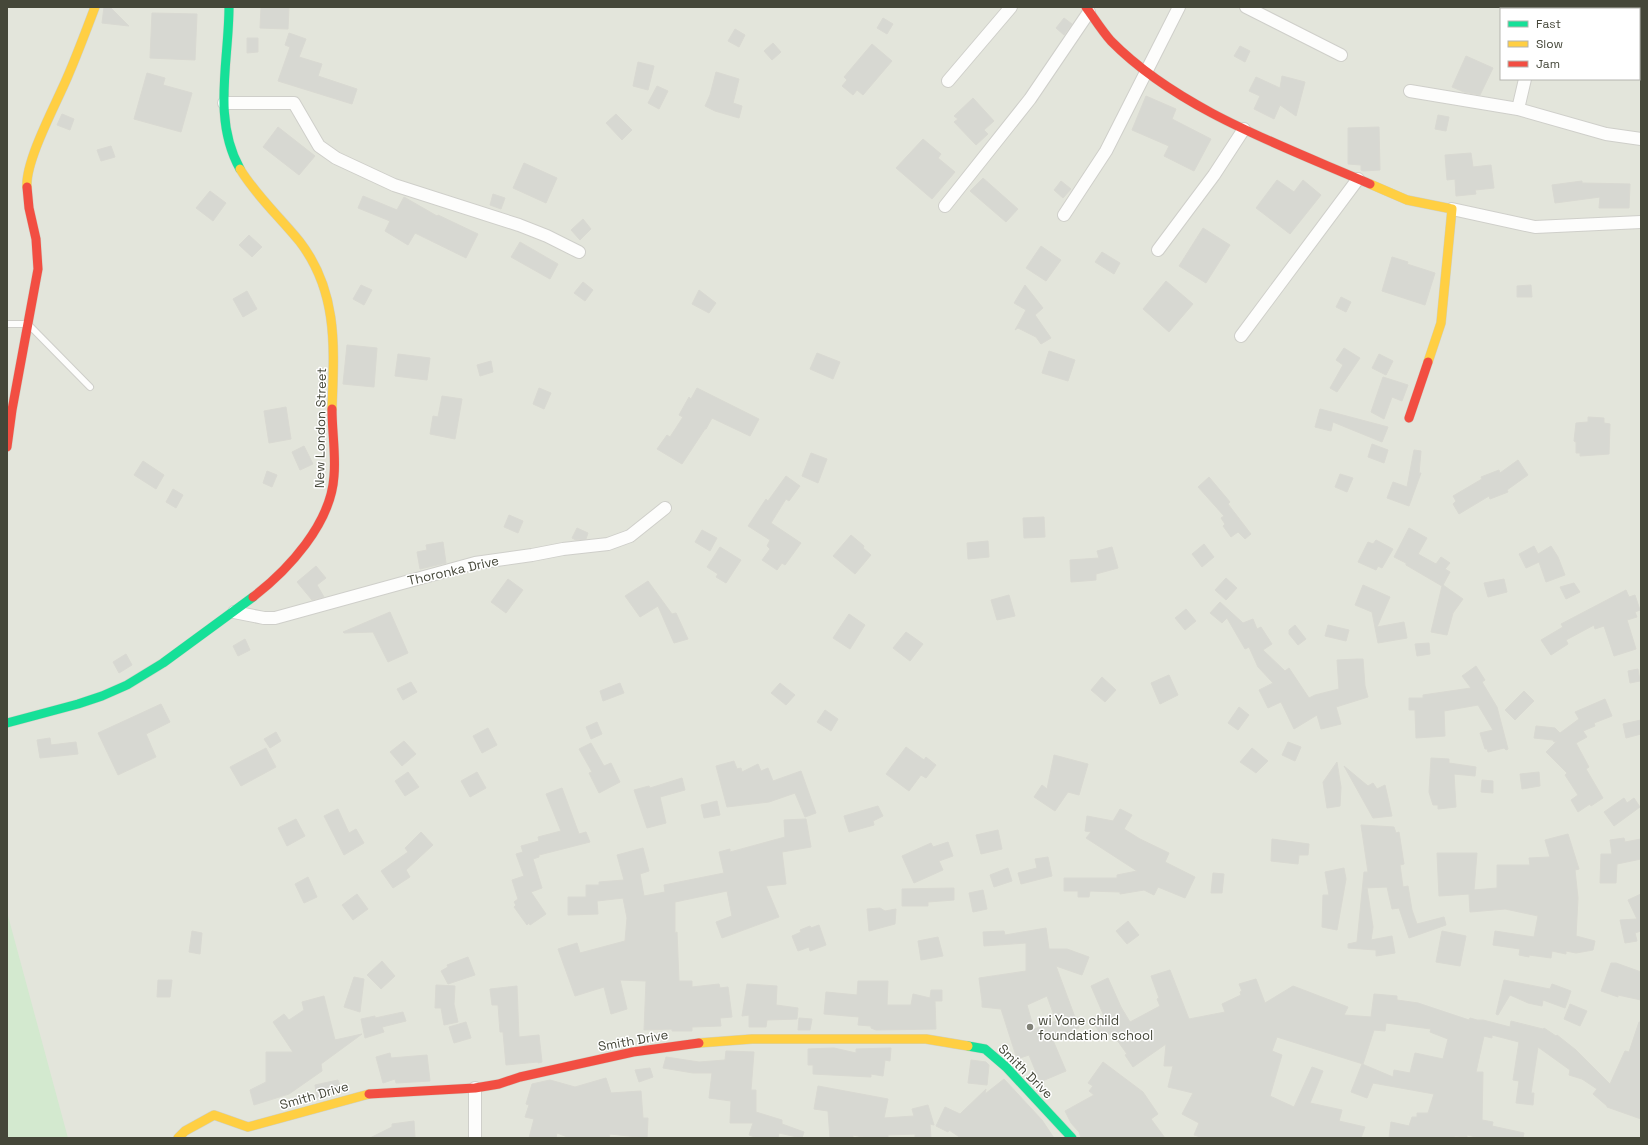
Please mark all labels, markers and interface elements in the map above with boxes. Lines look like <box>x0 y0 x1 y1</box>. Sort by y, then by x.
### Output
legend <box>1500 8 1640 80</box>
text: Fast <box>1536 16 1561 32</box>
text: Slow <box>1536 36 1563 52</box>
text: Jam <box>1536 56 1560 72</box>
street label: New London Street <box>311 368 330 488</box>
street label: Thoronka Drive <box>406 552 500 589</box>
place label: wi Yone child foundation school <box>1038 1012 1153 1044</box>
marker: wi Yone child foundation school <box>1025 1022 1035 1032</box>
street label: Smith Drive <box>597 1026 669 1055</box>
street label: Smith Drive <box>995 1040 1057 1102</box>
street label: Smith Drive <box>278 1078 351 1113</box>

